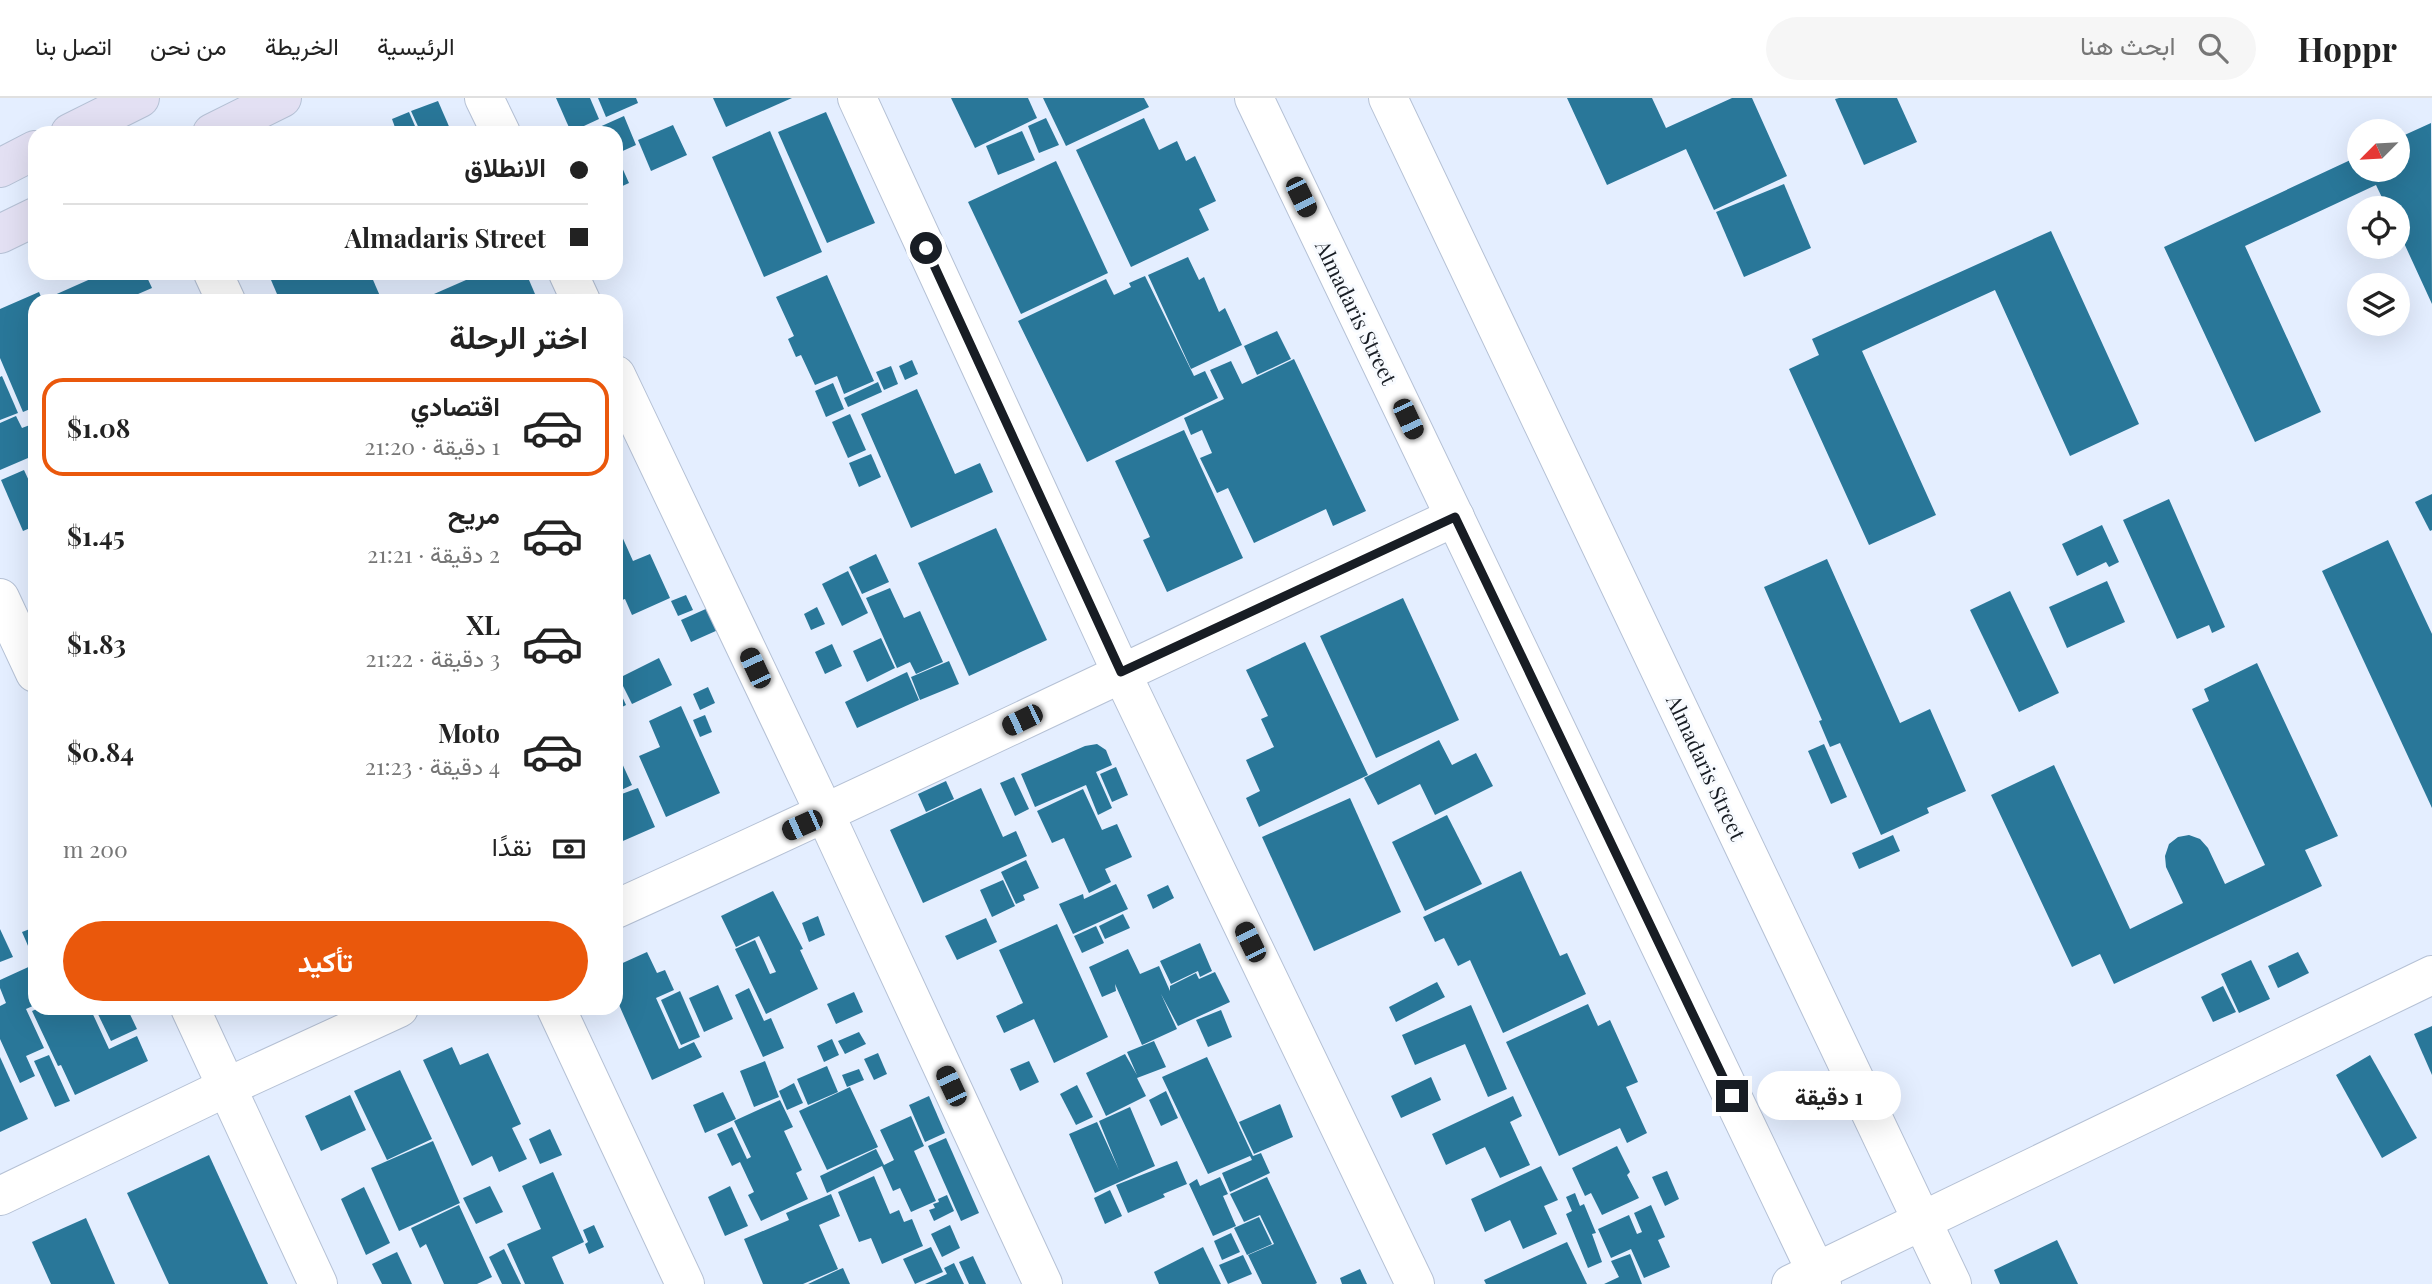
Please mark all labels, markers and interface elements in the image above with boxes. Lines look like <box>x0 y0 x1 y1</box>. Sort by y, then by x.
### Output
search box <box>1766 17 2256 80</box>
text: Hoppr <box>2298 26 2397 70</box>
text: ابحث هنا <box>2080 27 2176 62</box>
text: اتصل بنا <box>35 29 112 61</box>
text: من نحن <box>150 29 227 61</box>
text: الخريطة <box>265 29 339 61</box>
text: الرئيسية <box>377 29 454 61</box>
icon: search <box>2194 29 2232 67</box>
north arrow <box>2347 119 2410 182</box>
map controls <box>2347 119 2410 336</box>
text: الانطلاق <box>464 149 546 184</box>
car <box>1283 174 1320 220</box>
button: locate <box>2347 196 2410 259</box>
text: Almadaris Street <box>345 220 546 255</box>
route start <box>910 232 942 264</box>
street label: Almadaris Street <box>1309 234 1404 389</box>
button: layers <box>2347 273 2410 336</box>
text: اختر الرحلة <box>449 314 588 357</box>
text: اقتصادي <box>411 388 500 423</box>
icon: car <box>521 396 584 459</box>
car <box>1390 396 1427 442</box>
text: $1.08 <box>67 410 130 445</box>
text: 1 دقيقة · 21:20 <box>365 430 500 461</box>
text: مريح <box>448 496 500 531</box>
icon: car <box>521 504 584 567</box>
text: $1.45 <box>67 518 125 553</box>
text: 2 دقيقة · 21:21 <box>367 538 500 569</box>
text: XL <box>466 607 500 642</box>
icon: car <box>521 612 584 675</box>
text: $1.83 <box>67 626 126 661</box>
text: 3 دقيقة · 21:22 <box>365 642 500 673</box>
car <box>737 645 774 691</box>
street label: Almadaris Street <box>1661 689 1753 845</box>
car <box>999 701 1046 739</box>
text: Moto <box>438 715 500 750</box>
icon: car <box>521 720 584 783</box>
text: $0.84 <box>67 734 134 769</box>
text: 4 دقيقة · 21:23 <box>365 750 500 781</box>
car <box>779 807 826 843</box>
text: نقدًا <box>492 828 532 863</box>
icon: cash <box>550 830 588 868</box>
text: 200 m <box>63 833 128 864</box>
car <box>1232 919 1269 965</box>
button: تأكيد <box>63 921 588 1001</box>
car <box>933 1063 970 1109</box>
callout: 1 دقيقة <box>1756 1072 1900 1121</box>
route end <box>1716 1080 1748 1112</box>
text: 1 دقيقة <box>1795 1080 1863 1111</box>

